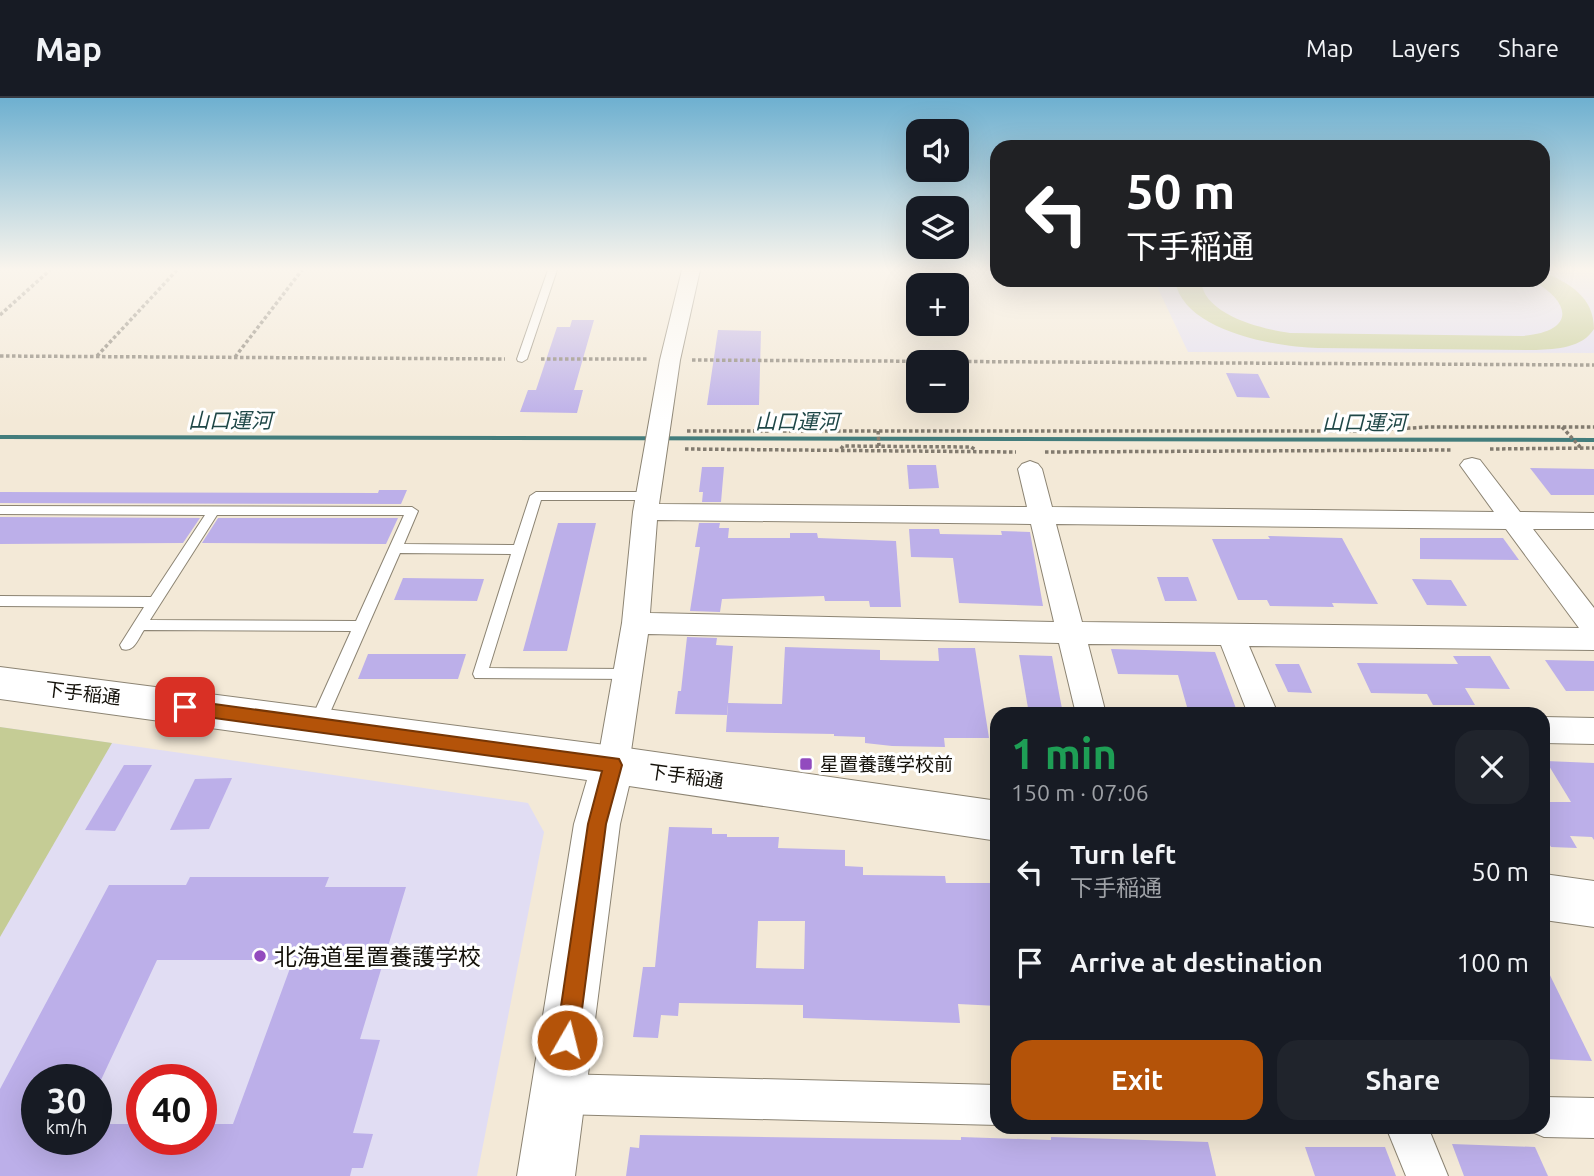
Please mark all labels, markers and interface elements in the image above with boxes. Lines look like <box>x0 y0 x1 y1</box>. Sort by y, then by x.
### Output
text: Map <box>35 30 102 67</box>
text: Map <box>1306 35 1353 62</box>
text: Layers <box>1391 35 1460 62</box>
text: Share <box>1498 35 1559 62</box>
map controls <box>906 119 969 413</box>
button: sound <box>906 119 969 182</box>
text: 50 m <box>1126 163 1235 218</box>
icon: left <box>1011 168 1102 259</box>
button: layers <box>906 196 969 259</box>
text: 下手稲通 <box>1126 228 1254 264</box>
button: + <box>906 273 969 336</box>
button: − <box>906 350 969 413</box>
water label: 山口運河 <box>188 408 276 432</box>
water label: 山口運河 <box>755 409 843 433</box>
water label: 山口運河 <box>1322 410 1410 434</box>
street label: 下手稲通 <box>44 677 122 709</box>
pin <box>155 677 215 737</box>
icon: arrive <box>166 688 204 726</box>
text: 1 min <box>1011 730 1117 777</box>
button: close <box>1455 730 1529 804</box>
place label: 星置養護学校前 <box>820 753 953 775</box>
marker: 星置養護学校前 <box>798 756 814 772</box>
street label: 下手稲通 <box>647 760 725 792</box>
text: 150 m · 07:06 <box>1011 780 1149 805</box>
text: Turn left <box>1070 840 1176 869</box>
icon: left <box>1011 853 1049 891</box>
text: 50 m <box>1471 857 1529 886</box>
text: 下手稲通 <box>1070 875 1162 900</box>
place label: 北海道星置養護学校 <box>274 944 481 969</box>
icon: arrive <box>1011 944 1049 982</box>
marker: 北海道星置養護学校 <box>252 948 268 964</box>
text: Arrive at destination <box>1070 948 1323 977</box>
text: 100 m <box>1457 948 1529 977</box>
position arrow <box>530 1003 604 1077</box>
button: Exit <box>1011 1040 1263 1120</box>
button: Share <box>1277 1040 1529 1120</box>
speed limit sign: 40 <box>126 1064 217 1155</box>
text: 30 <box>47 1080 86 1120</box>
text: km/h <box>46 1117 87 1137</box>

